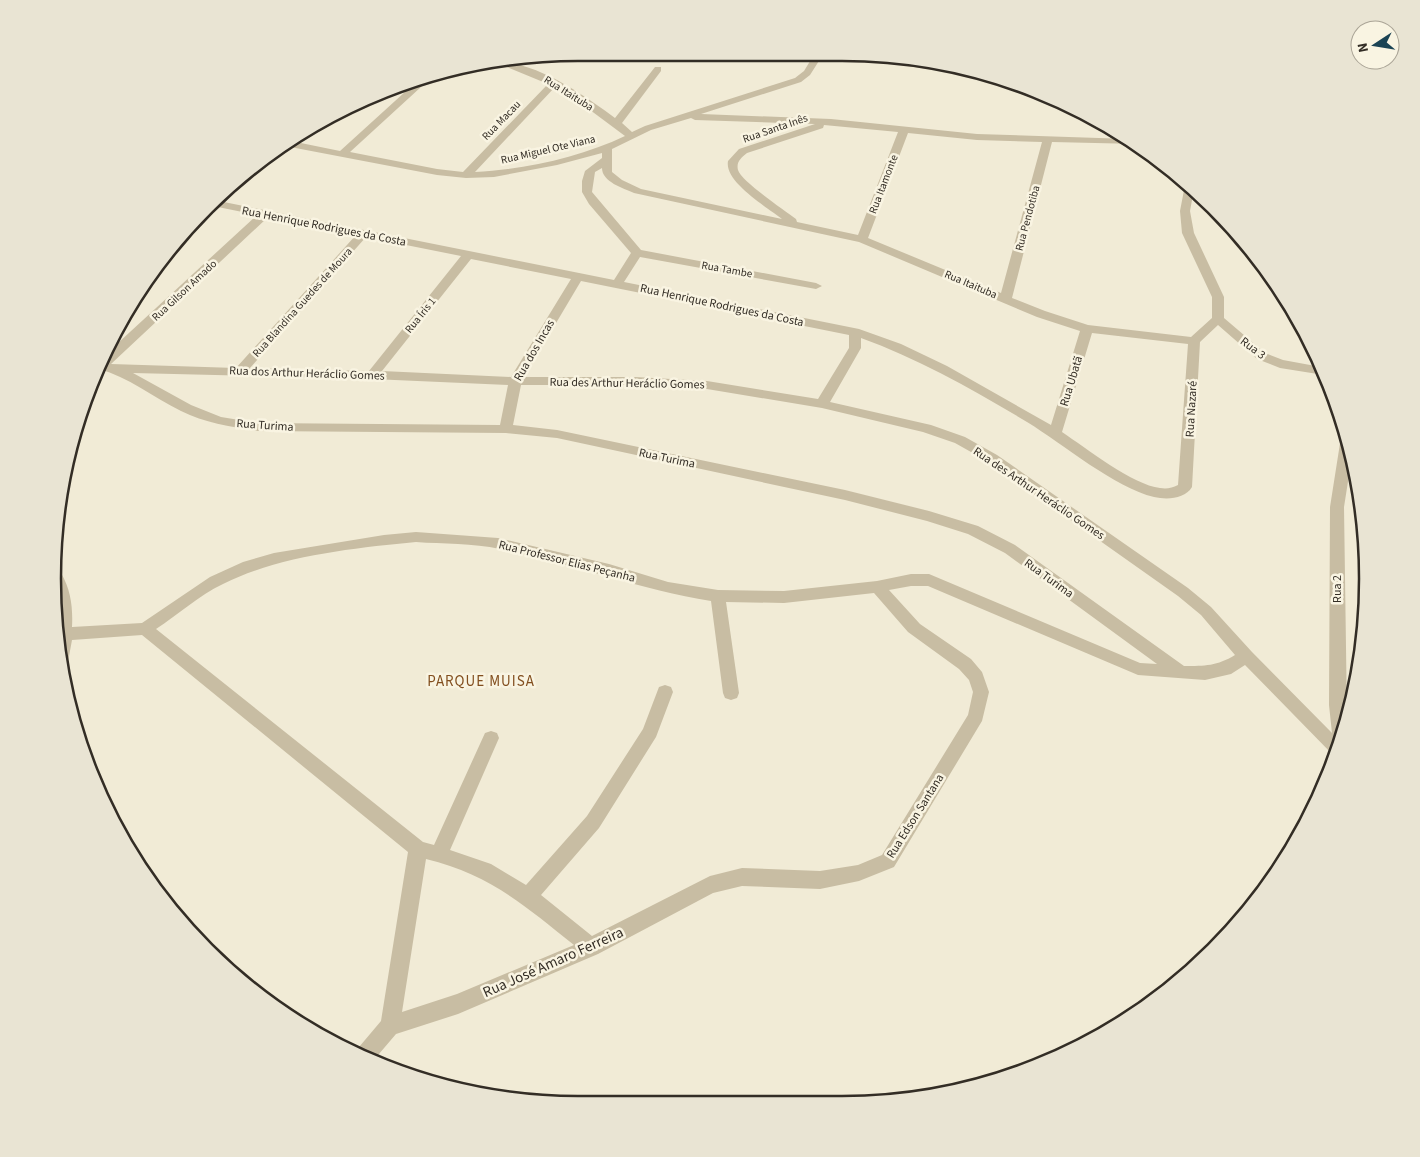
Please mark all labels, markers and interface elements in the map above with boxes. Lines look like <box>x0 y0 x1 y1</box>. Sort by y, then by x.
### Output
north arrow <box>1350 20 1400 70</box>
text: N <box>1353 41 1374 54</box>
street label: Rua Itaituba <box>541 72 596 115</box>
street label: Rua Macau <box>479 97 524 144</box>
street label: Rua Santa Inês <box>741 110 810 147</box>
street label: Rua Miguel Ote Viana <box>499 131 597 168</box>
street label: Rua Itamonte <box>865 152 902 216</box>
street label: Rua Pendotiba <box>1012 184 1043 253</box>
street label: Rua Henrique Rodrigues da Costa <box>240 202 407 251</box>
street label: Rua Blandina Guedes de Moura <box>249 244 356 360</box>
street label: Rua Gilson Amado <box>149 256 220 324</box>
street label: Rua Tambe <box>700 258 754 281</box>
street label: Rua Itaituba <box>942 267 999 302</box>
street label: Rua Henrique Rodrigues da Costa <box>639 280 805 331</box>
street label: Rua Íris 1 <box>401 294 439 336</box>
street label: Rua dos Incas <box>510 316 559 384</box>
street label: Rua 3 <box>1236 333 1269 364</box>
street label: Rua Ubatã <box>1056 354 1087 408</box>
street label: Rua dos Arthur Heráclio Gomes <box>229 362 385 385</box>
street label: Rua des Arthur Heráclio Gomes <box>549 374 705 393</box>
street label: Rua Nazaré <box>1182 380 1201 438</box>
street label: Rua Turima <box>236 415 294 436</box>
street label: Rua des Arthur Heráclio Gomes <box>970 443 1108 544</box>
street label: Rua Turima <box>637 444 697 473</box>
street label: Rua Professor Elias Peçanha <box>497 536 637 587</box>
street label: Rua Turima <box>1021 555 1077 602</box>
street label: Rua 2 <box>1329 575 1346 603</box>
district label: PARQUE MUISA <box>427 671 535 692</box>
street label: Rua Edson Santana <box>883 771 948 862</box>
street label: Rua José Amaro Ferreira <box>479 922 627 1003</box>

